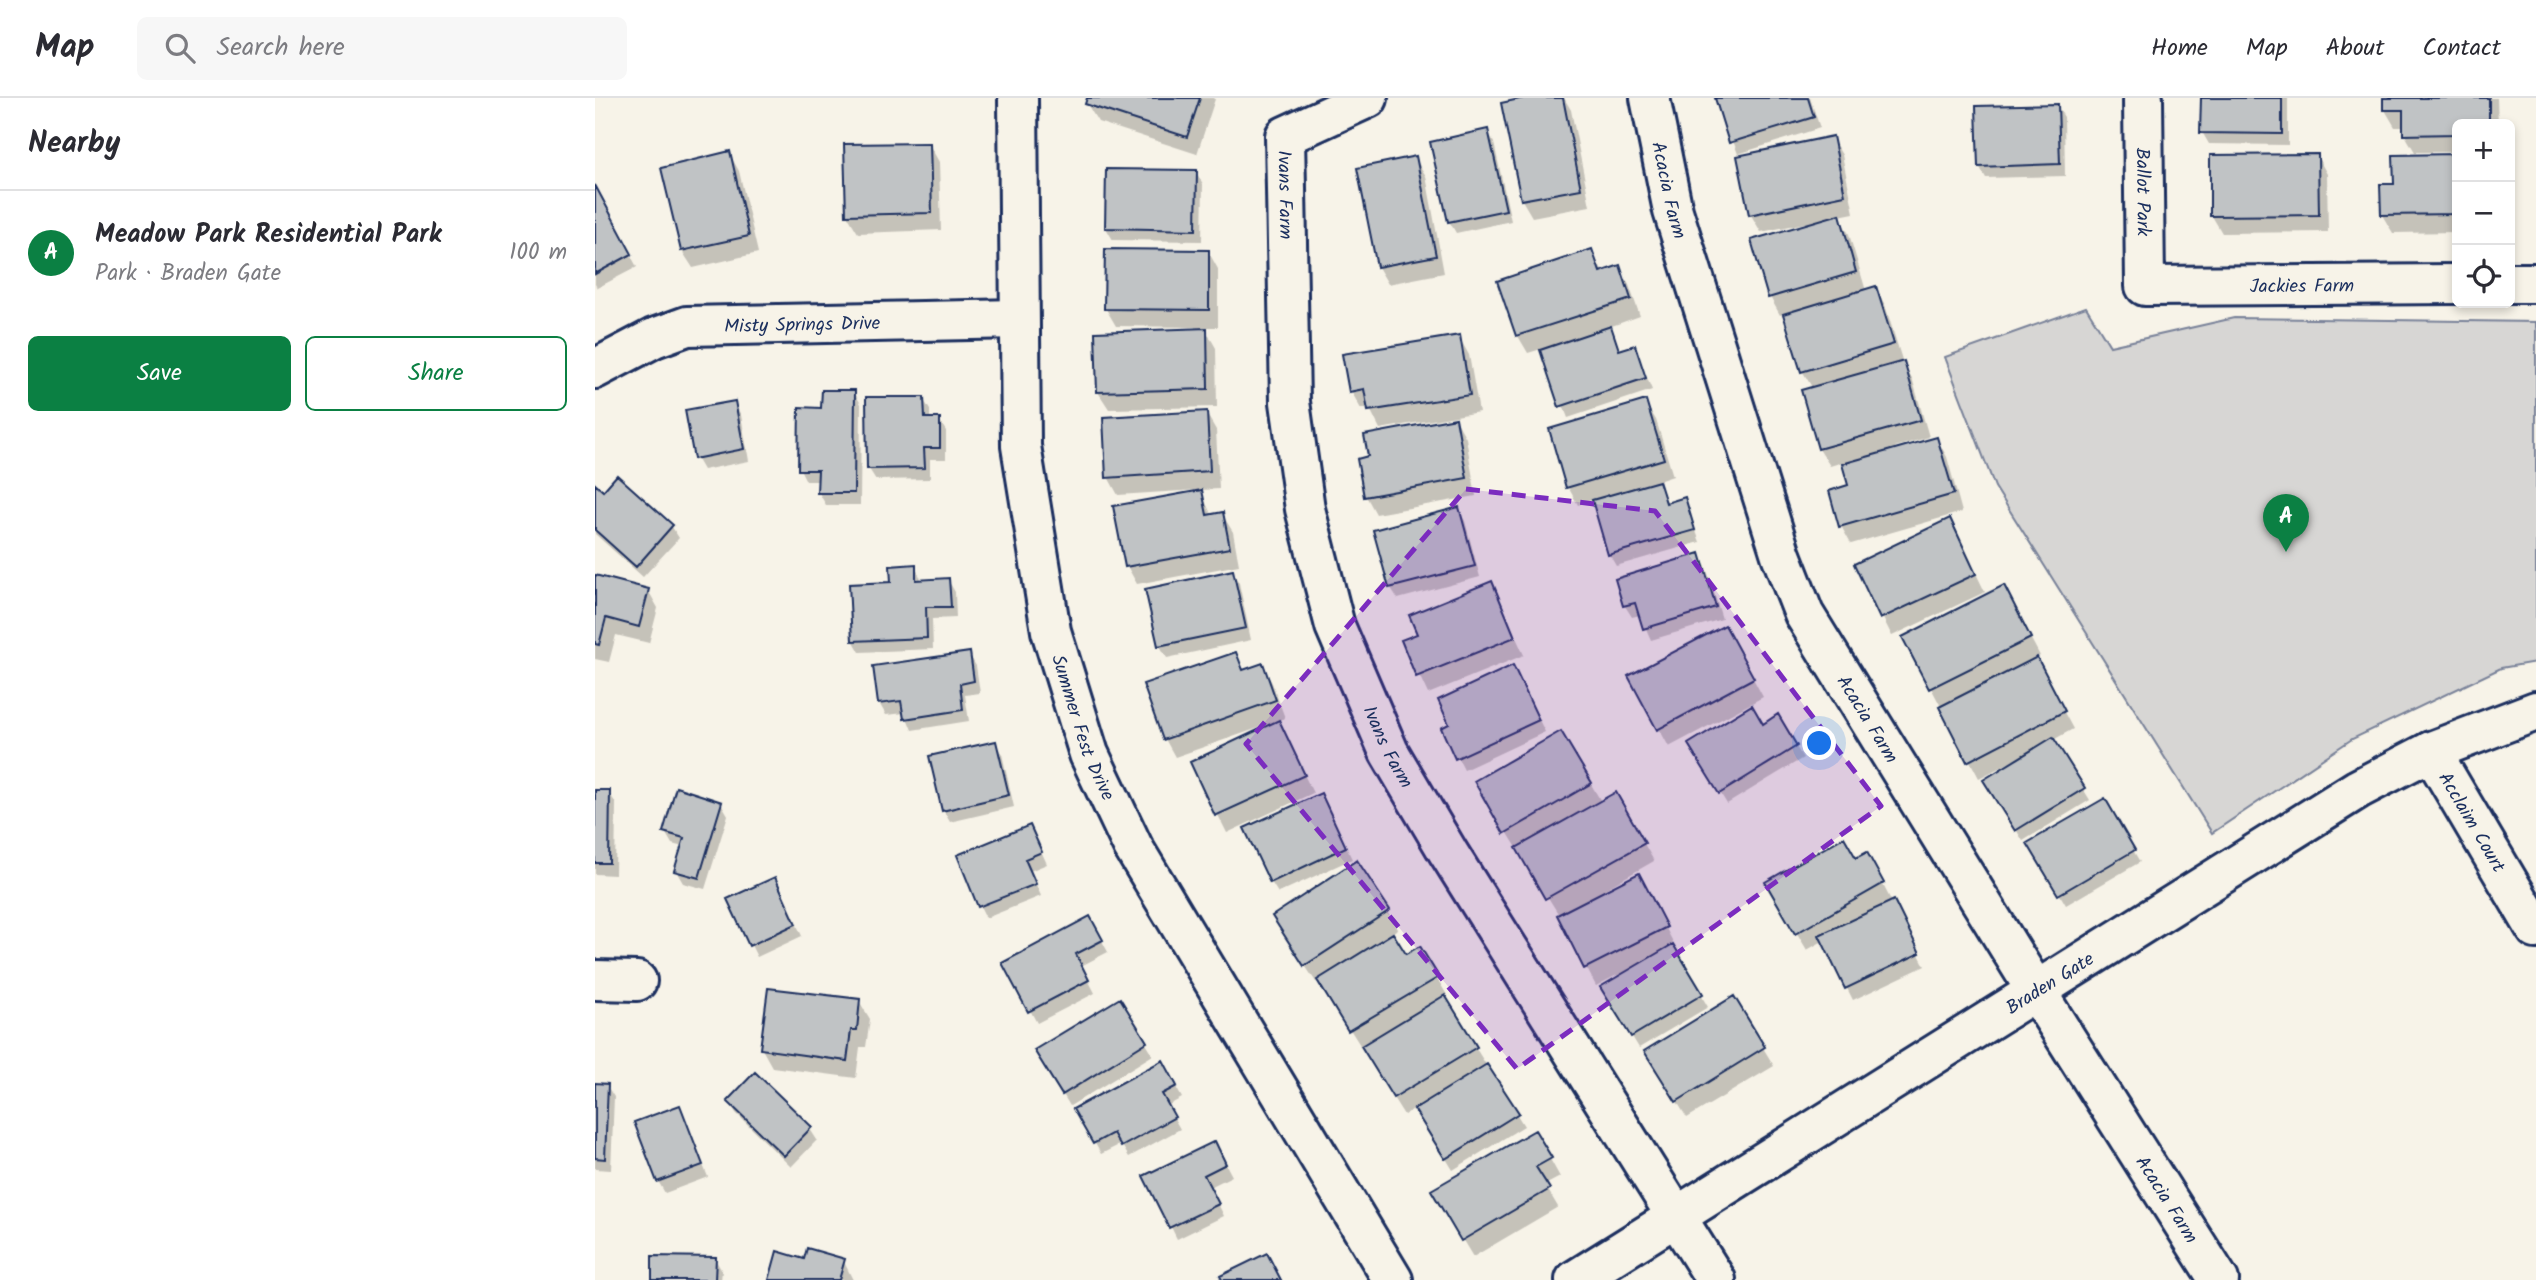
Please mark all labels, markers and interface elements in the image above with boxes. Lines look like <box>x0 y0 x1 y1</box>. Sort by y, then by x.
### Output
search box <box>137 17 627 80</box>
text: Map <box>35 22 95 75</box>
text: Search here <box>217 27 345 69</box>
icon: search <box>161 29 199 67</box>
text: Home <box>2151 29 2208 68</box>
text: Map <box>2246 29 2288 68</box>
text: About <box>2326 29 2384 68</box>
text: Contact <box>2422 29 2501 68</box>
map controls <box>2452 119 2515 308</box>
button: + <box>2452 119 2515 182</box>
text: Nearby <box>28 120 120 168</box>
street label: Acacia Farm <box>1642 139 1694 243</box>
street label: Ballot Park <box>2127 148 2157 236</box>
street label: Ivans Farm <box>1268 150 1300 240</box>
button: − <box>2452 182 2515 245</box>
text: Meadow Park Residential Park <box>95 214 441 256</box>
text: A <box>44 235 58 271</box>
text: 100 m <box>509 235 567 271</box>
button: locate <box>2452 245 2515 308</box>
text: Park · Braden Gate <box>95 256 281 292</box>
street label: Jackies Farm <box>2250 272 2354 302</box>
street label: Misty Springs Drive <box>724 309 881 342</box>
button: Save <box>28 336 291 411</box>
button: Share <box>305 336 567 411</box>
pin: A <box>2263 494 2309 552</box>
street label: Summer Fest Drive <box>1042 651 1122 806</box>
street label: Acacia Farm <box>1828 670 1905 770</box>
street label: Ivans Farm <box>1354 701 1420 794</box>
your location <box>1802 726 1836 760</box>
street label: Acclaim Court <box>2430 767 2513 879</box>
street label: Braden Gate <box>2000 945 2101 1023</box>
street label: Acacia Farm <box>2127 1150 2205 1250</box>

